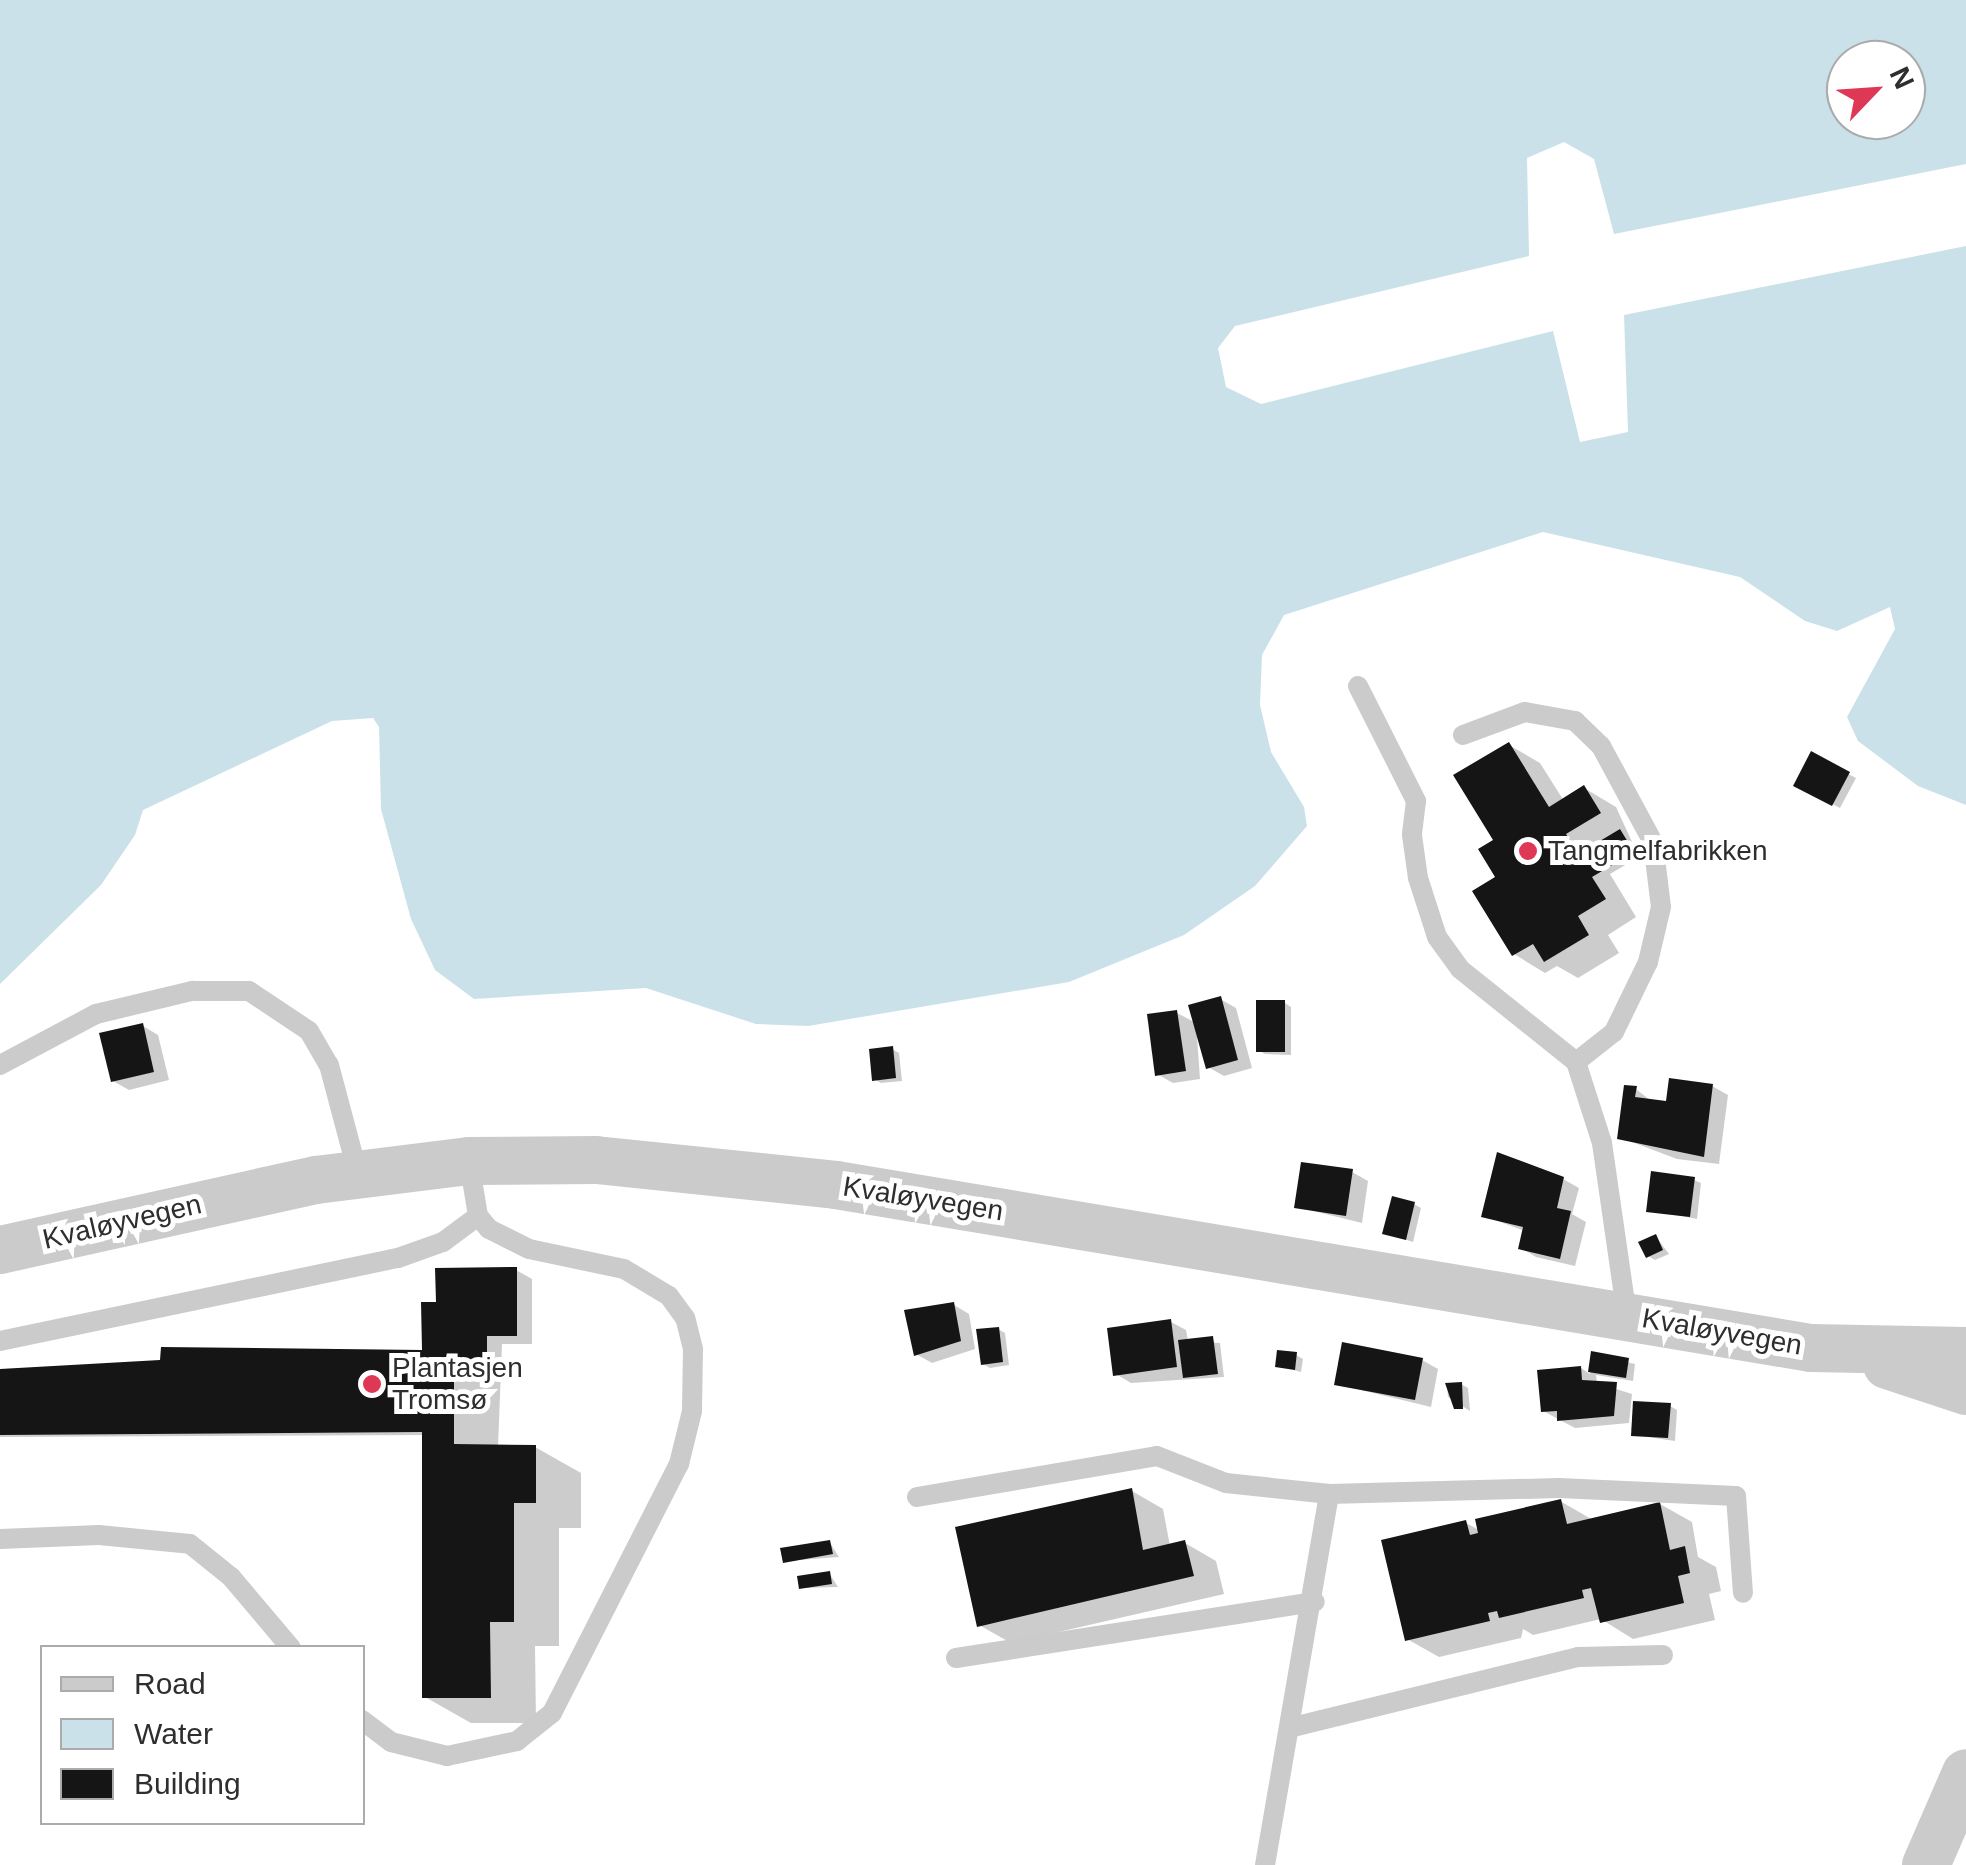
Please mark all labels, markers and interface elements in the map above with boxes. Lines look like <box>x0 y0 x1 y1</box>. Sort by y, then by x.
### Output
north arrow <box>1826 40 1926 140</box>
text: N <box>1884 62 1920 94</box>
place label: Tangmelfabrikken <box>1548 834 1767 868</box>
marker: Tangmelfabrikken <box>1517 840 1539 862</box>
street label: Kvaløyvegen <box>840 1170 1006 1228</box>
street label: Kvaløyvegen <box>39 1187 205 1257</box>
street label: Kvaløyvegen <box>1639 1301 1805 1363</box>
place label: Plantasjen Tromsø <box>392 1351 523 1417</box>
marker: Plantasjen Tromsø <box>361 1373 383 1395</box>
legend <box>40 1645 365 1825</box>
text: Road <box>134 1667 206 1700</box>
text: Water <box>134 1717 213 1750</box>
text: Building <box>134 1767 241 1800</box>

